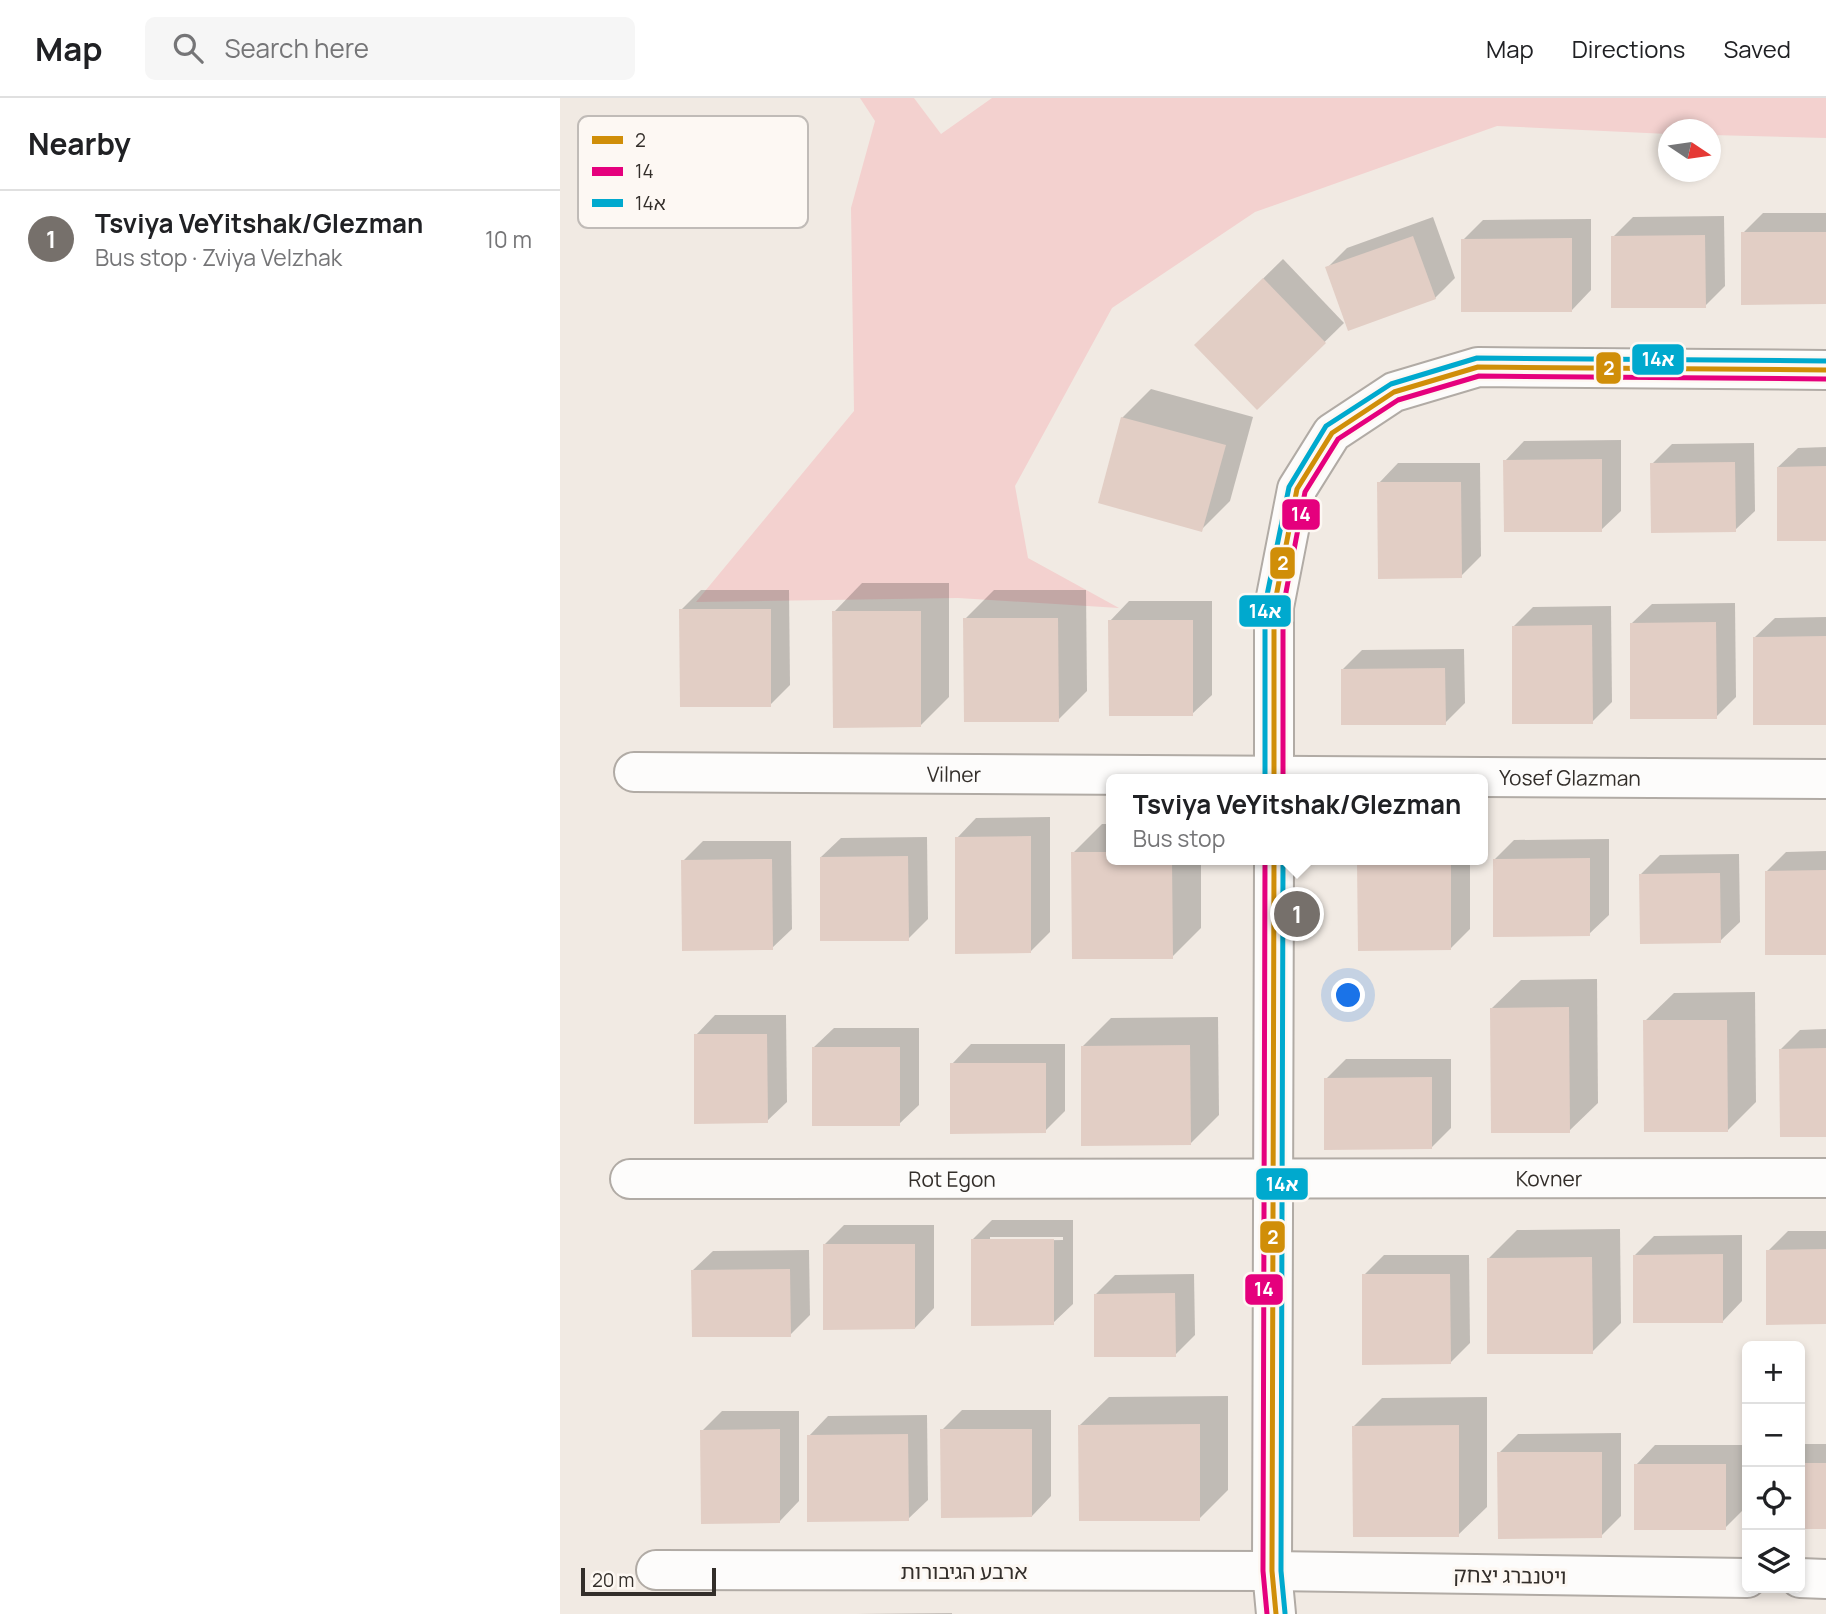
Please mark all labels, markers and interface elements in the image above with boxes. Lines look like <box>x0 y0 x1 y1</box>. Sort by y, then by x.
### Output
search box <box>145 17 635 80</box>
text: Map <box>35 26 103 71</box>
icon: search <box>169 29 207 67</box>
text: Search here <box>225 30 369 66</box>
text: Map <box>1486 32 1534 65</box>
text: Directions <box>1572 32 1685 65</box>
text: Saved <box>1723 32 1791 65</box>
legend <box>578 116 808 228</box>
north arrow <box>1658 119 1721 182</box>
text: Nearby <box>28 123 131 164</box>
text: 2 <box>635 127 646 153</box>
text: 14 <box>635 158 654 184</box>
text: 14א <box>635 190 666 216</box>
text: Tsviya VeYitshak/Glezman <box>95 205 423 241</box>
text: 1 <box>46 223 56 255</box>
text: 10 m <box>485 223 532 255</box>
text: Bus stop · Zviya VeIzhak <box>95 241 342 273</box>
line badge: 14א <box>1631 343 1685 376</box>
text: 14א <box>1642 346 1675 372</box>
line badge: 2 <box>1595 351 1622 385</box>
text: 2 <box>1603 355 1615 381</box>
line badge: 14 <box>1281 498 1321 531</box>
text: 14 <box>1291 501 1311 527</box>
line badge: 2 <box>1269 546 1296 580</box>
text: 2 <box>1277 550 1289 576</box>
line badge: 14א <box>1238 594 1292 628</box>
text: 14א <box>1249 598 1282 624</box>
street label: Vilner <box>927 760 982 788</box>
street label: Yosef Glazman <box>1499 763 1641 792</box>
popup <box>1106 774 1488 865</box>
text: Tsviya VeYitshak/Glezman <box>1133 786 1461 822</box>
text: Bus stop <box>1133 822 1225 854</box>
pin: 1 <box>1274 888 1320 940</box>
your location <box>1331 978 1365 1012</box>
street label: Kovner <box>1516 1164 1583 1192</box>
street label: Rot Egon <box>908 1165 996 1193</box>
line badge: 14א <box>1255 1167 1309 1201</box>
text: 14א <box>1266 1171 1299 1197</box>
line badge: 2 <box>1259 1220 1286 1254</box>
text: 2 <box>1267 1224 1279 1250</box>
line badge: 14 <box>1244 1273 1284 1306</box>
text: 14 <box>1254 1276 1274 1302</box>
map controls <box>1742 1341 1805 1593</box>
button: + <box>1742 1341 1805 1404</box>
button: − <box>1742 1404 1805 1467</box>
button: locate <box>1742 1467 1805 1530</box>
button: layers <box>1742 1530 1805 1593</box>
street label: ארבע הגיבורות <box>900 1557 1028 1585</box>
street label: ויטנברג יצחק <box>1453 1560 1567 1590</box>
scale bar <box>581 1565 716 1597</box>
text: 20 m <box>592 1567 634 1593</box>

